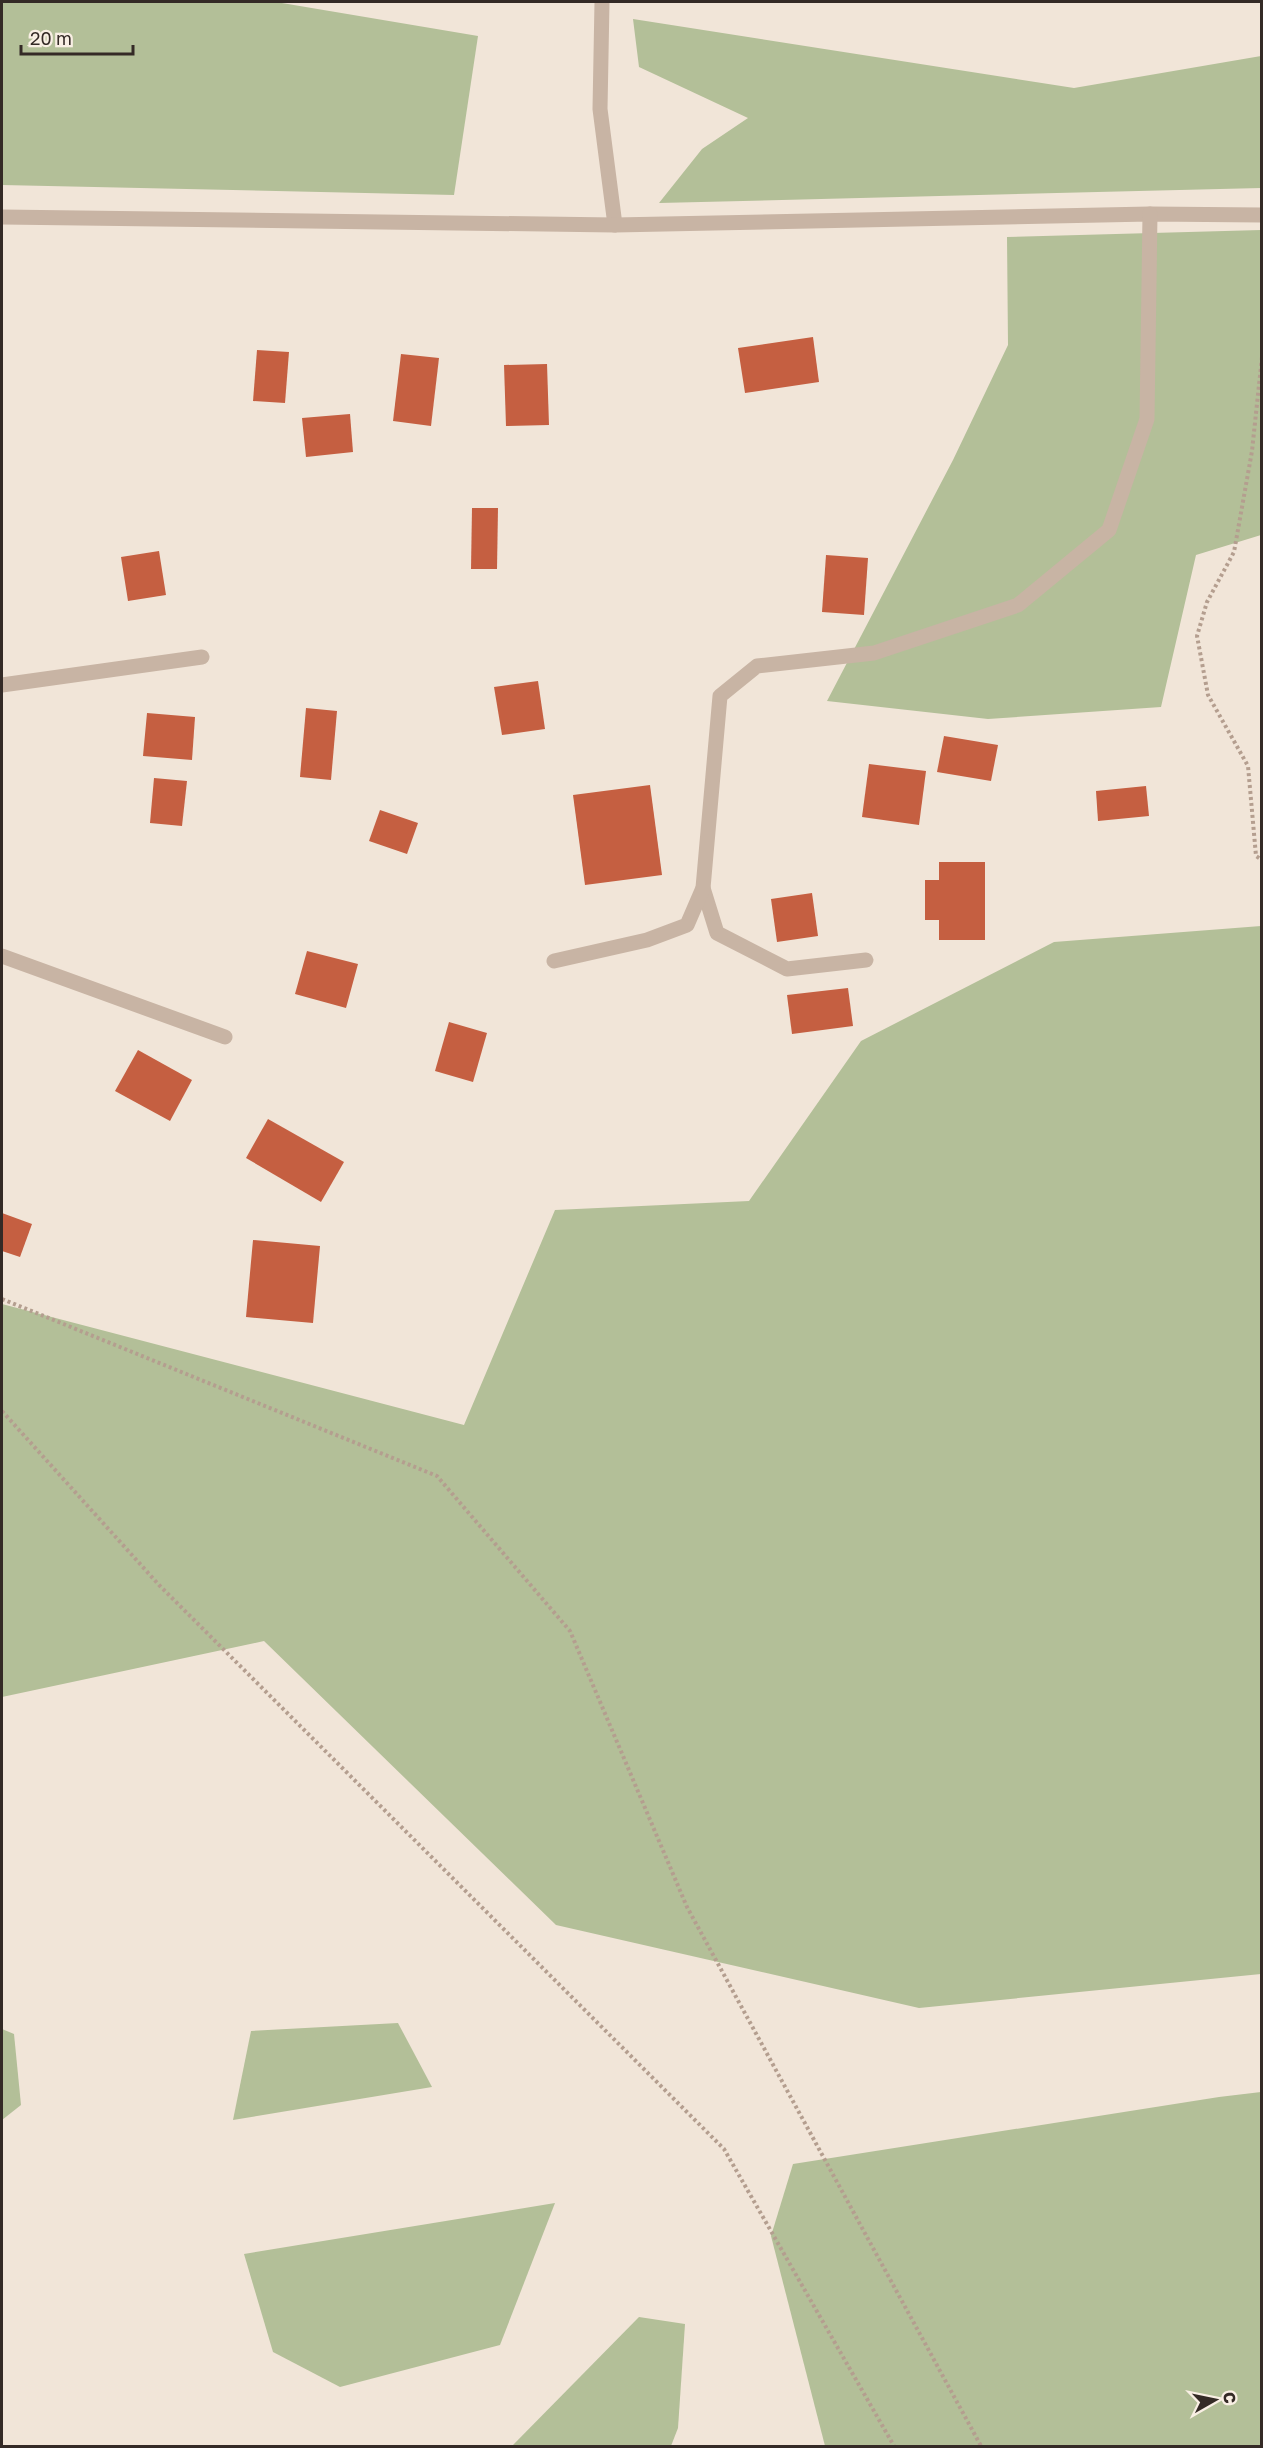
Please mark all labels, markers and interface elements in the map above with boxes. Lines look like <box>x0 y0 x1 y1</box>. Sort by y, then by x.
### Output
scale bar <box>21 18 134 56</box>
text: 20 m <box>30 27 72 49</box>
north arrow <box>1185 2370 1245 2430</box>
text: С <box>1219 2390 1241 2405</box>

